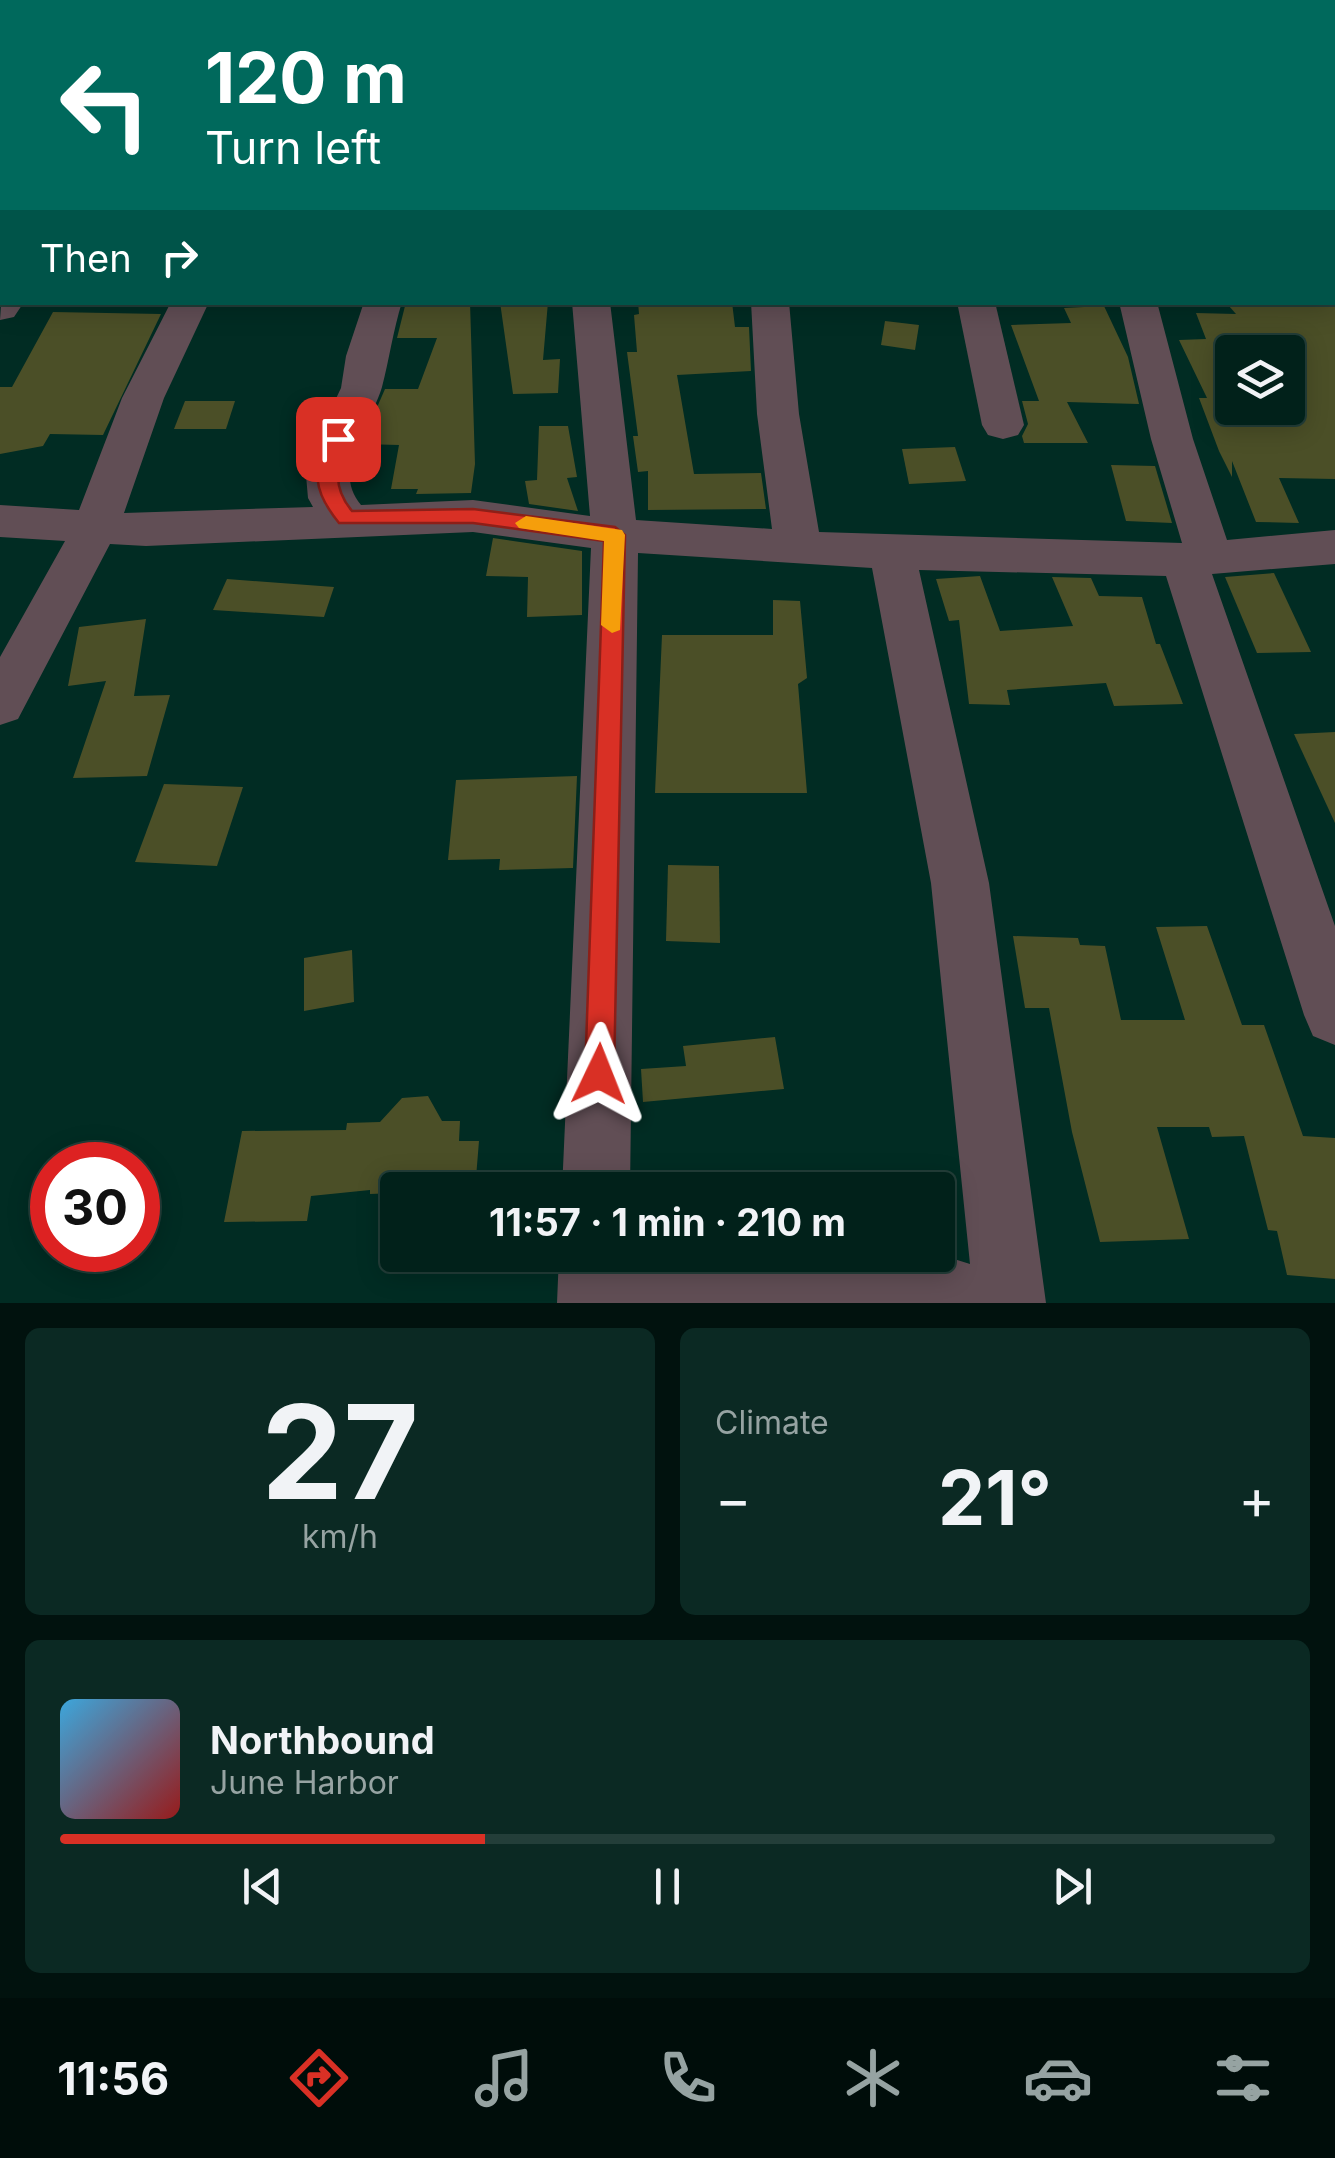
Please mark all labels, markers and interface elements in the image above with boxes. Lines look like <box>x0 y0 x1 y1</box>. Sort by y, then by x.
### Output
text: 120 m <box>205 35 407 120</box>
icon: left <box>40 40 170 170</box>
text: Turn left <box>205 120 381 175</box>
icon: right <box>152 230 207 285</box>
text: Then <box>40 235 132 281</box>
map controls <box>1215 335 1305 425</box>
button: layers <box>1215 335 1305 425</box>
pin <box>296 397 381 482</box>
icon: arrive <box>311 412 366 467</box>
position arrow <box>547 1022 651 1126</box>
speed limit sign: 30 <box>30 1142 160 1272</box>
text: 11:57 · 1 min · 210 m <box>489 1199 846 1245</box>
text: 27 <box>261 1373 419 1530</box>
text: Climate <box>715 1403 829 1442</box>
text: 21° <box>938 1452 1052 1543</box>
text: − <box>715 1466 751 1532</box>
text: + <box>1239 1466 1275 1532</box>
text: km/h <box>302 1517 378 1556</box>
text: Northbound <box>210 1717 435 1763</box>
text: June Harbor <box>210 1763 399 1802</box>
icon: previous <box>235 1859 290 1914</box>
icon: pause <box>640 1859 695 1914</box>
icon: next <box>1045 1859 1100 1914</box>
icon: directions <box>284 2043 354 2113</box>
icon: music <box>469 2043 539 2113</box>
icon: phone <box>653 2043 723 2113</box>
icon: climate <box>838 2043 908 2113</box>
icon: car <box>1023 2043 1093 2113</box>
icon: filters <box>1208 2043 1278 2113</box>
text: 11:56 <box>57 2051 169 2106</box>

